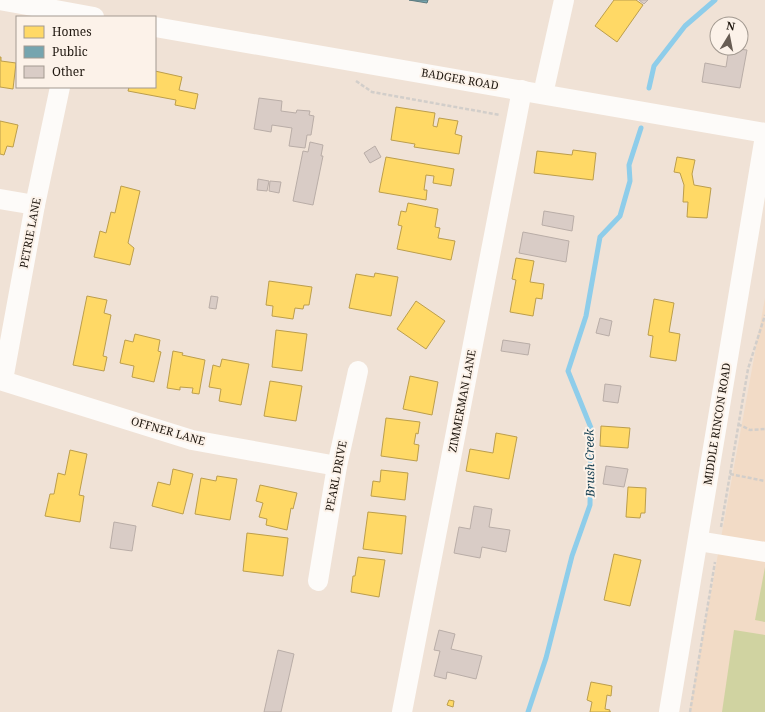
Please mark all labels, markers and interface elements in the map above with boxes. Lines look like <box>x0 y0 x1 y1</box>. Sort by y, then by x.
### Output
legend <box>16 16 156 88</box>
north arrow <box>709 16 749 56</box>
text: N <box>725 18 737 34</box>
text: Homes <box>52 23 92 40</box>
text: Public <box>52 43 88 60</box>
text: Other <box>52 63 85 80</box>
street label: BADGER ROAD <box>420 64 500 93</box>
street label: PETRIE LANE <box>15 196 44 269</box>
street label: ZIMMERMAN LANE <box>444 348 479 454</box>
street label: MIDDLE RINCON ROAD <box>699 362 734 486</box>
street label: OFFNER LANE <box>129 413 207 448</box>
water label: Brush Creek <box>580 428 599 498</box>
street label: PEARL DRIVE <box>321 439 350 513</box>

